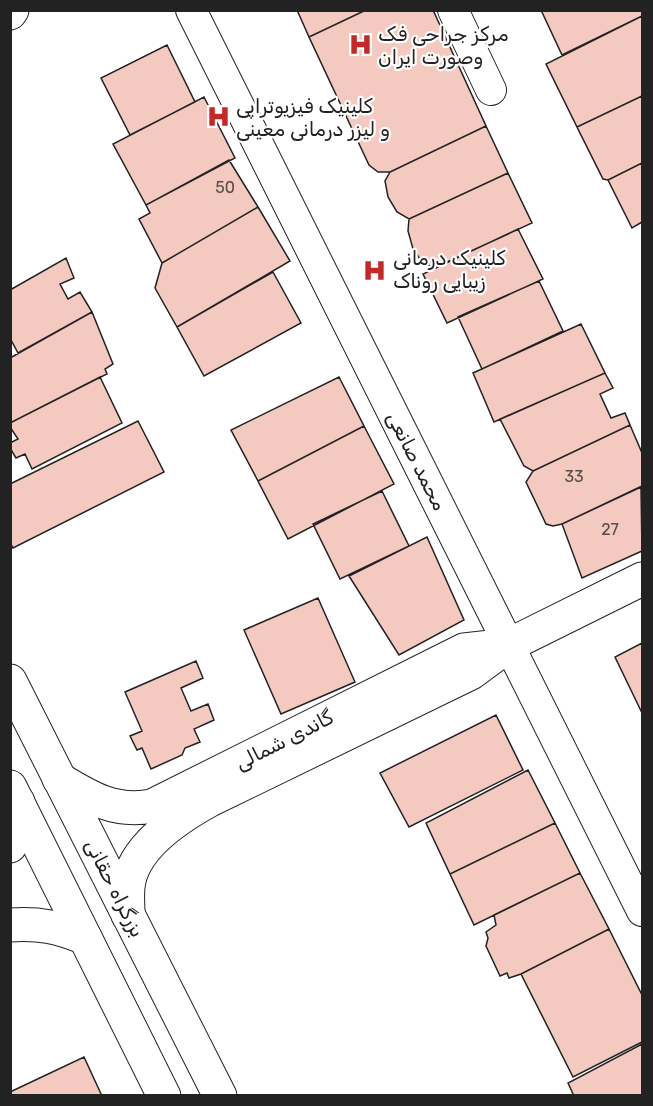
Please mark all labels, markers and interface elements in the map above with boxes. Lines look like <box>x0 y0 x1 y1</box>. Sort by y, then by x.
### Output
place label: مرکز جراحی فک وصورت ایران <box>378 22 509 69</box>
hospital icon: مرکز جراحی فک وصورت ایران <box>347 32 373 58</box>
place label: کلینیک فیزیوتراپی و لیزر درمانی معینی <box>236 94 390 141</box>
hospital icon: کلینیک فیزیوتراپی و لیزر درمانی معینی <box>205 104 231 130</box>
house number: 50 <box>215 178 235 197</box>
place label: کلینیک درمانی زیبایی روناک <box>393 246 506 293</box>
hospital icon: کلینیک درمانی زیبایی روناک <box>362 257 388 283</box>
street label: محمد صانعی <box>382 407 452 515</box>
house number: 33 <box>564 467 584 486</box>
house number: 27 <box>601 520 619 539</box>
street label: گاندی شمالی <box>231 705 337 775</box>
street label: بزرگراه حقانی <box>80 835 150 941</box>

